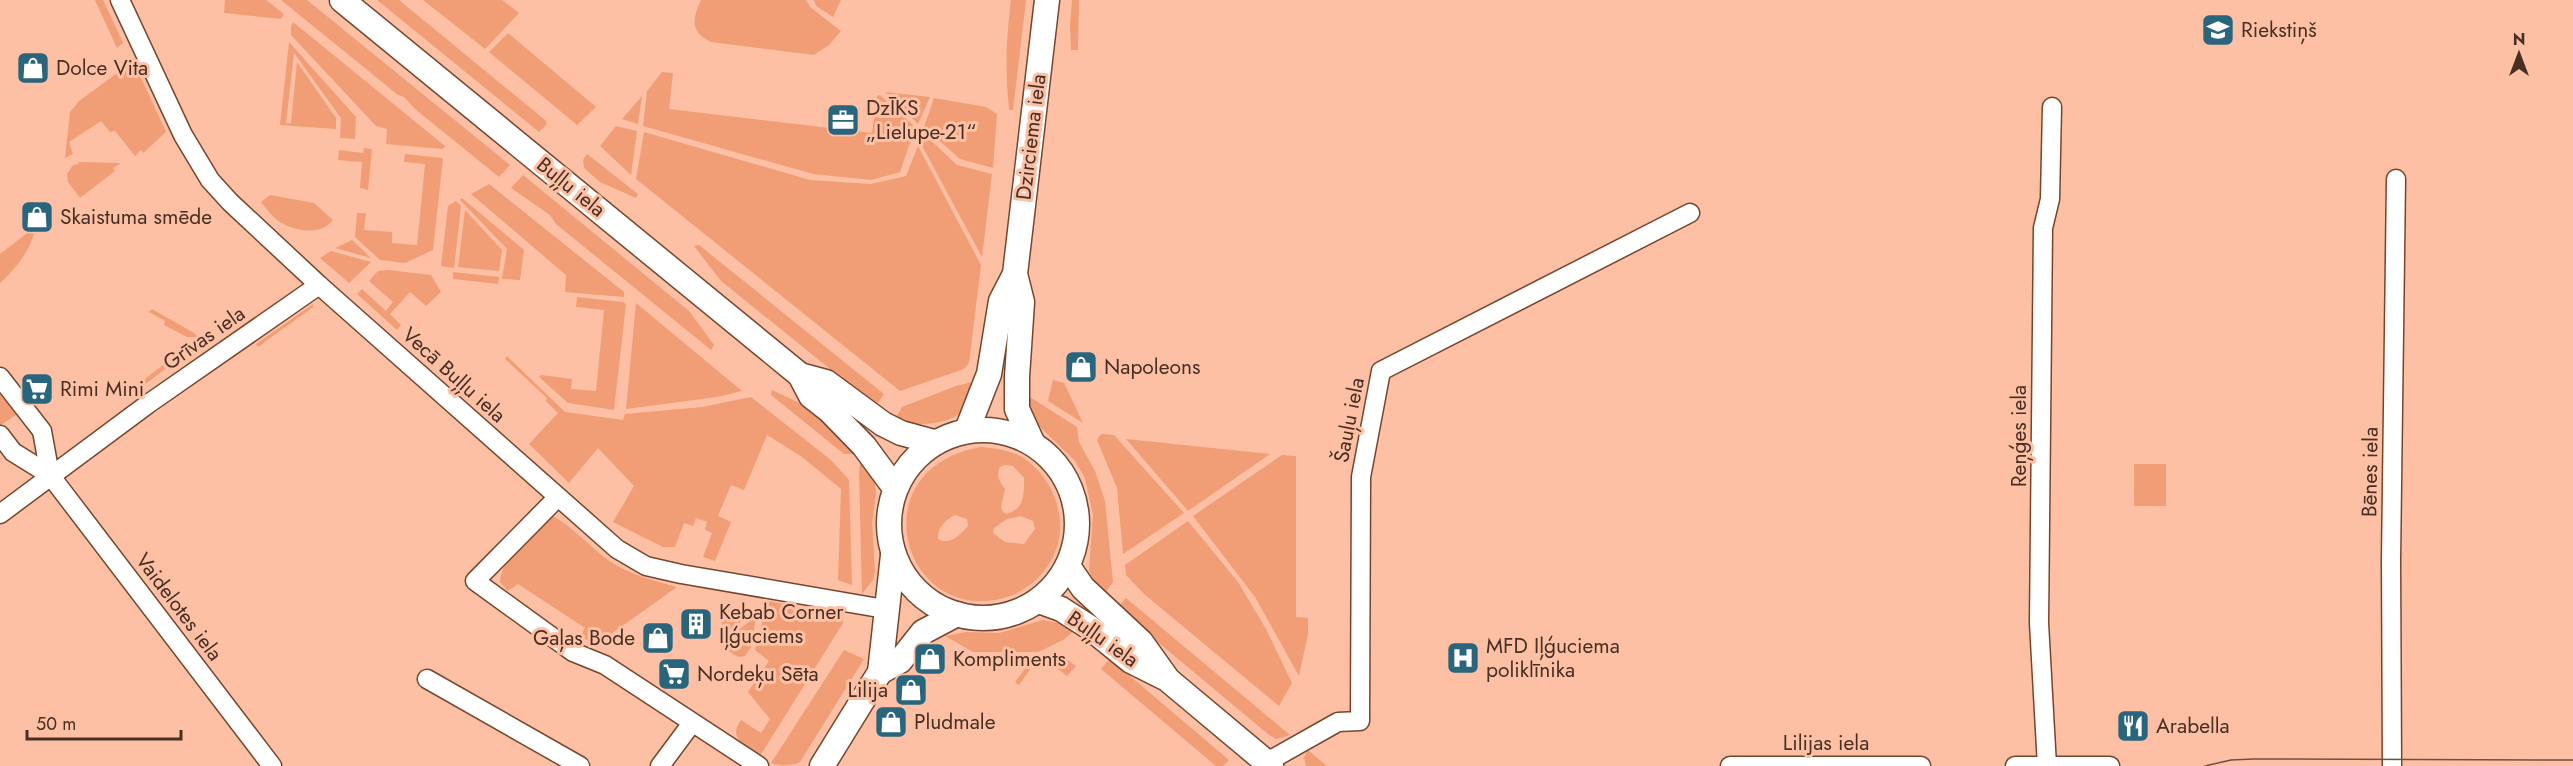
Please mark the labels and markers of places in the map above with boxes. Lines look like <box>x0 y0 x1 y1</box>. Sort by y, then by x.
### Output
school or university icon: Riekstiņš <box>2200 12 2236 48</box>
place label: Riekstiņš <box>2241 15 2317 45</box>
shop icon: Dolce Vita <box>15 50 51 86</box>
place label: Dolce Vita <box>56 53 148 83</box>
place label: DzĪKS „Lielupe-21“ <box>866 93 976 147</box>
office icon: DzĪKS „Lielupe-21“ <box>825 102 861 138</box>
shop icon: Skaistuma smēde <box>19 199 55 235</box>
place label: Skaistuma smēde <box>60 202 212 232</box>
shop icon: Napoleons <box>1063 349 1099 385</box>
place label: Napoleons <box>1104 352 1200 382</box>
supermarket icon: Rimi Mini <box>19 371 55 407</box>
place label: Rimi Mini <box>60 374 144 404</box>
place label: Kebab Corner Iļģuciems <box>719 597 844 651</box>
building icon: Kebab Corner Iļģuciems <box>678 606 714 642</box>
shop icon: Gaļas Bode <box>640 620 676 656</box>
place label: Gaļas Bode <box>533 623 635 653</box>
place label: MFD Iļģuciema poliklīnika <box>1486 631 1620 685</box>
hospital icon: MFD Iļģuciema poliklīnika <box>1445 640 1481 676</box>
shop icon: Kompliments <box>912 641 948 677</box>
place label: Kompliments <box>953 644 1066 674</box>
supermarket icon: Nordeķu Sēta <box>656 656 692 692</box>
place label: Nordeķu Sēta <box>697 659 819 689</box>
shop icon: Lilija <box>893 672 929 708</box>
place label: Lilija <box>847 675 888 705</box>
shop icon: Pludmale <box>873 704 909 740</box>
place label: Pludmale <box>914 707 996 737</box>
restaurant icon: Arabella <box>2115 708 2151 744</box>
place label: Arabella <box>2156 711 2230 741</box>

